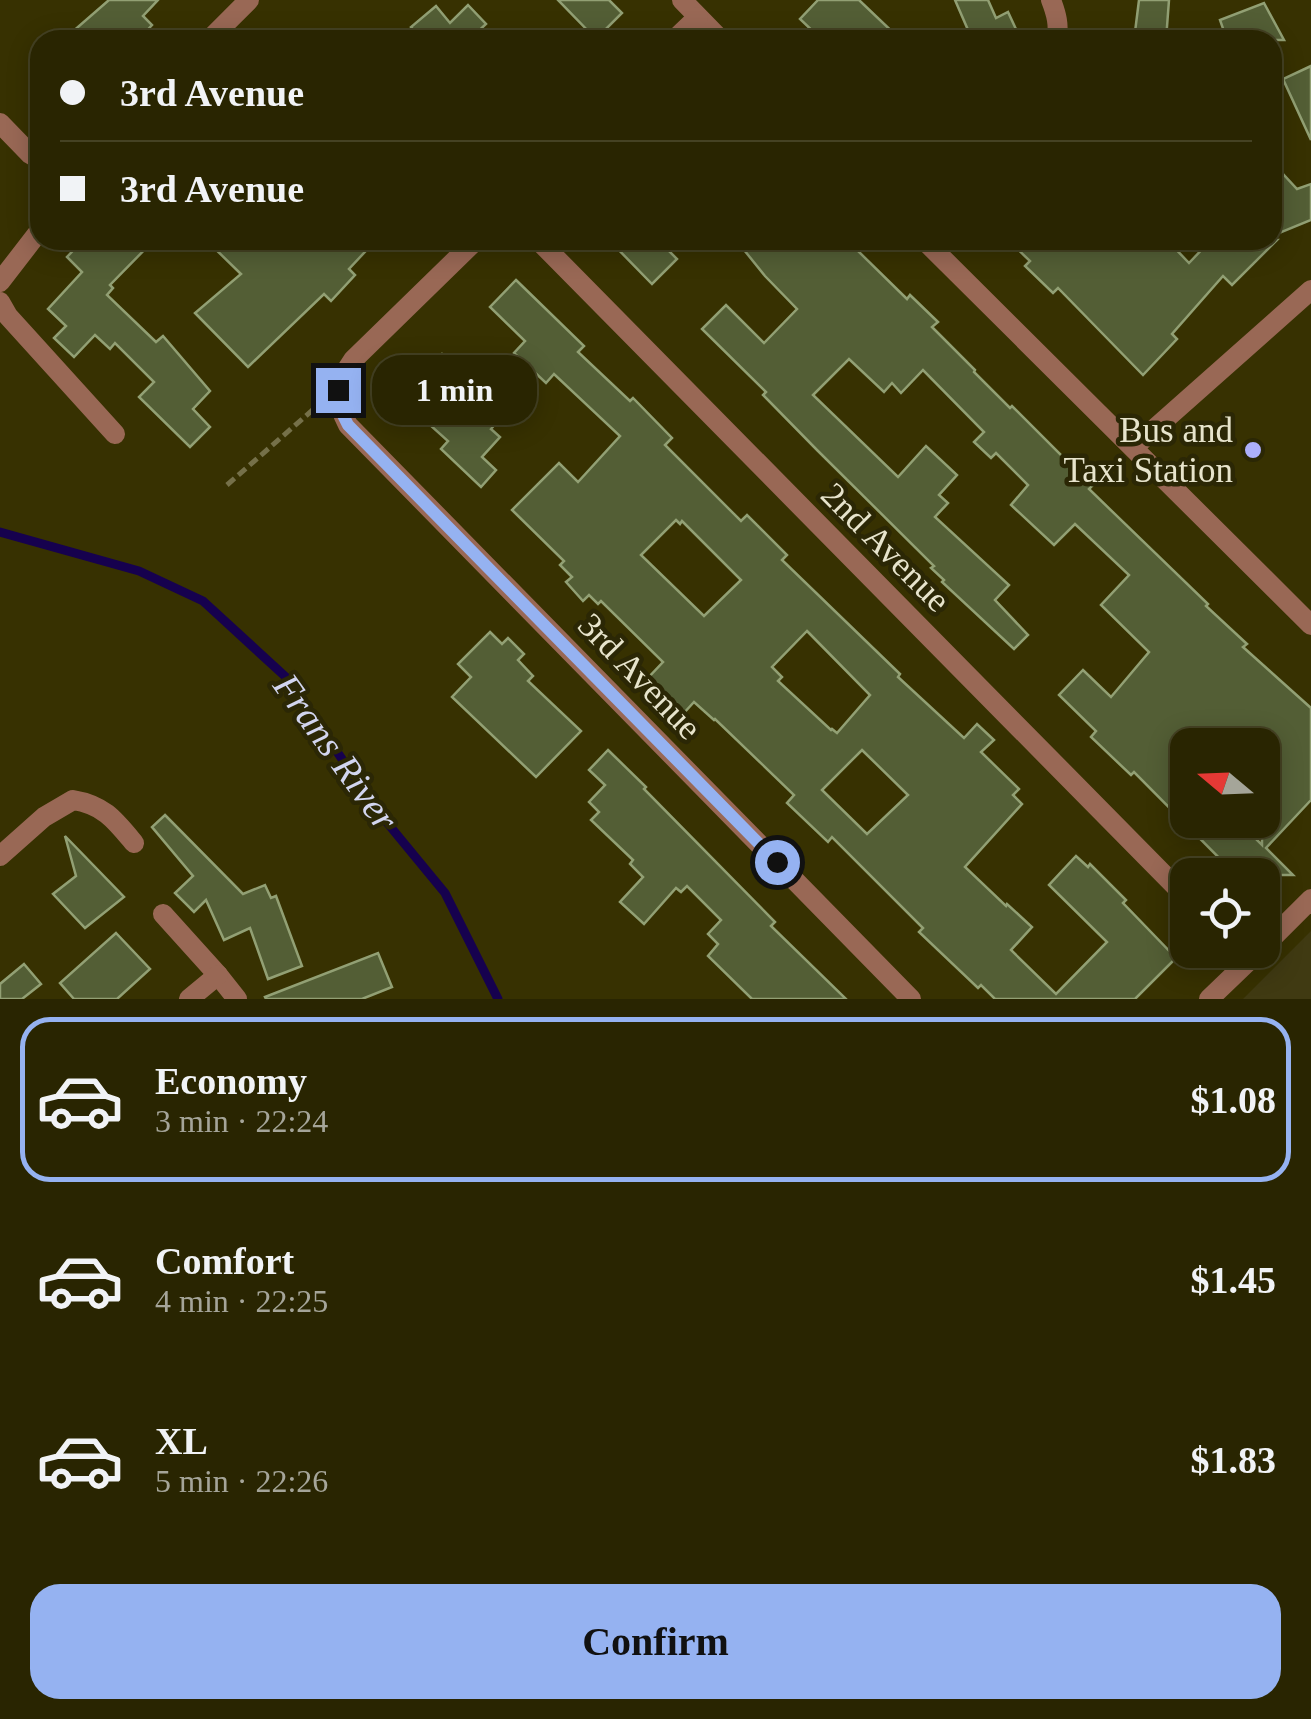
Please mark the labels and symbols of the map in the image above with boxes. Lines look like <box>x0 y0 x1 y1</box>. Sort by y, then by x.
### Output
callout: 1 min <box>373 355 538 425</box>
route end <box>316 368 361 413</box>
place label: Bus and Taxi Station <box>1063 411 1234 490</box>
marker: Bus and Taxi Station <box>1242 439 1264 461</box>
street label: 2nd Avenue <box>813 475 958 620</box>
street label: 3rd Avenue <box>570 605 709 747</box>
water label: Frans River <box>265 665 407 838</box>
north arrow <box>1170 728 1280 838</box>
route start <box>755 840 800 885</box>

